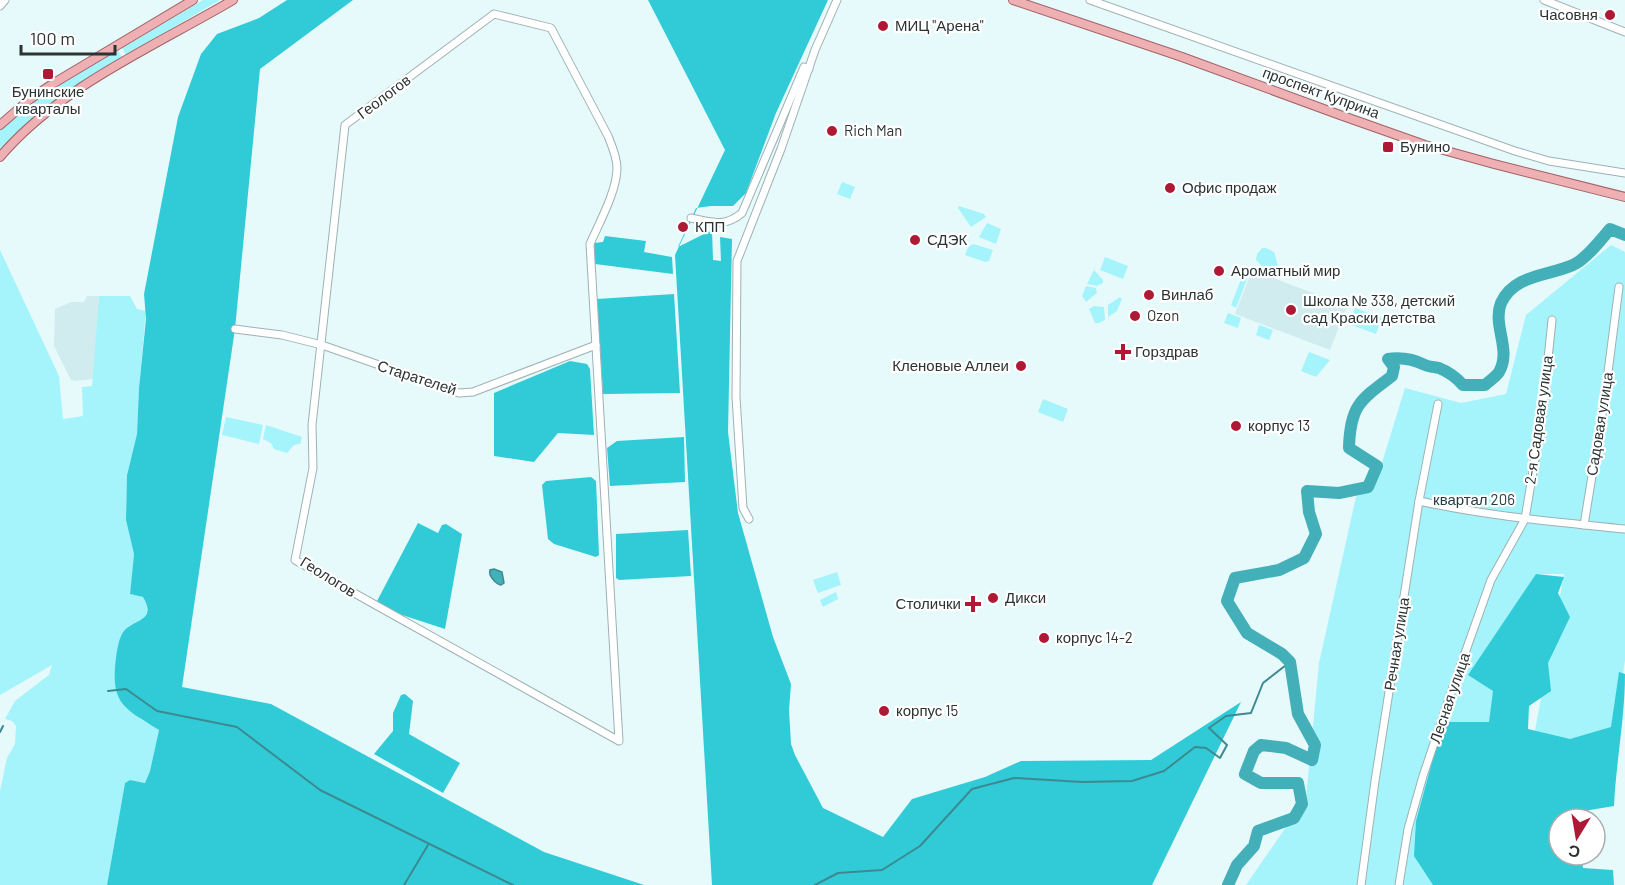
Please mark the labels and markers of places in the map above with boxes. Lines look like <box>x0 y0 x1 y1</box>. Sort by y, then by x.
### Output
place label: Часовня <box>1539 5 1598 23</box>
marker: Часовня <box>1603 8 1617 22</box>
place label: МИЦ "Арена" <box>895 16 984 34</box>
marker: МИЦ "Арена" <box>876 19 890 33</box>
marker: Бунинские кварталы <box>41 67 55 81</box>
place label: Бунинские кварталы <box>12 82 84 117</box>
place label: Rich Man <box>844 121 902 139</box>
marker: Rich Man <box>825 124 839 138</box>
place label: Бунино <box>1400 137 1450 155</box>
marker: Бунино <box>1381 140 1395 154</box>
place label: Офис продаж <box>1182 178 1277 196</box>
marker: Офис продаж <box>1163 181 1177 195</box>
place label: КПП <box>695 217 725 235</box>
marker: КПП <box>676 220 690 234</box>
place label: СДЭК <box>927 230 967 248</box>
marker: СДЭК <box>908 233 922 247</box>
place label: Ароматный мир <box>1231 261 1340 279</box>
marker: Ароматный мир <box>1212 264 1226 278</box>
place label: Винлаб <box>1161 285 1213 303</box>
marker: Винлаб <box>1142 288 1156 302</box>
place label: Школа № 338, детский сад Краски детства <box>1303 291 1455 326</box>
marker: Школа № 338, детский сад Краски детства <box>1284 303 1298 317</box>
place label: Ozon <box>1147 306 1179 324</box>
marker: Ozon <box>1128 309 1142 323</box>
place label: Горздрав <box>1135 342 1199 360</box>
marker: Горздрав <box>1116 345 1130 359</box>
place label: Кленовые Аллеи <box>892 356 1009 374</box>
marker: Кленовые Аллеи <box>1014 359 1028 373</box>
place label: корпус 13 <box>1248 416 1310 434</box>
marker: корпус 13 <box>1229 419 1243 433</box>
place label: Дикси <box>1005 588 1046 606</box>
marker: Дикси <box>986 591 1000 605</box>
place label: Столички <box>896 594 961 612</box>
marker: Столички <box>966 597 980 611</box>
place label: корпус 14-2 <box>1056 628 1133 646</box>
marker: корпус 14-2 <box>1037 631 1051 645</box>
place label: корпус 15 <box>896 701 958 719</box>
marker: корпус 15 <box>877 704 891 718</box>

